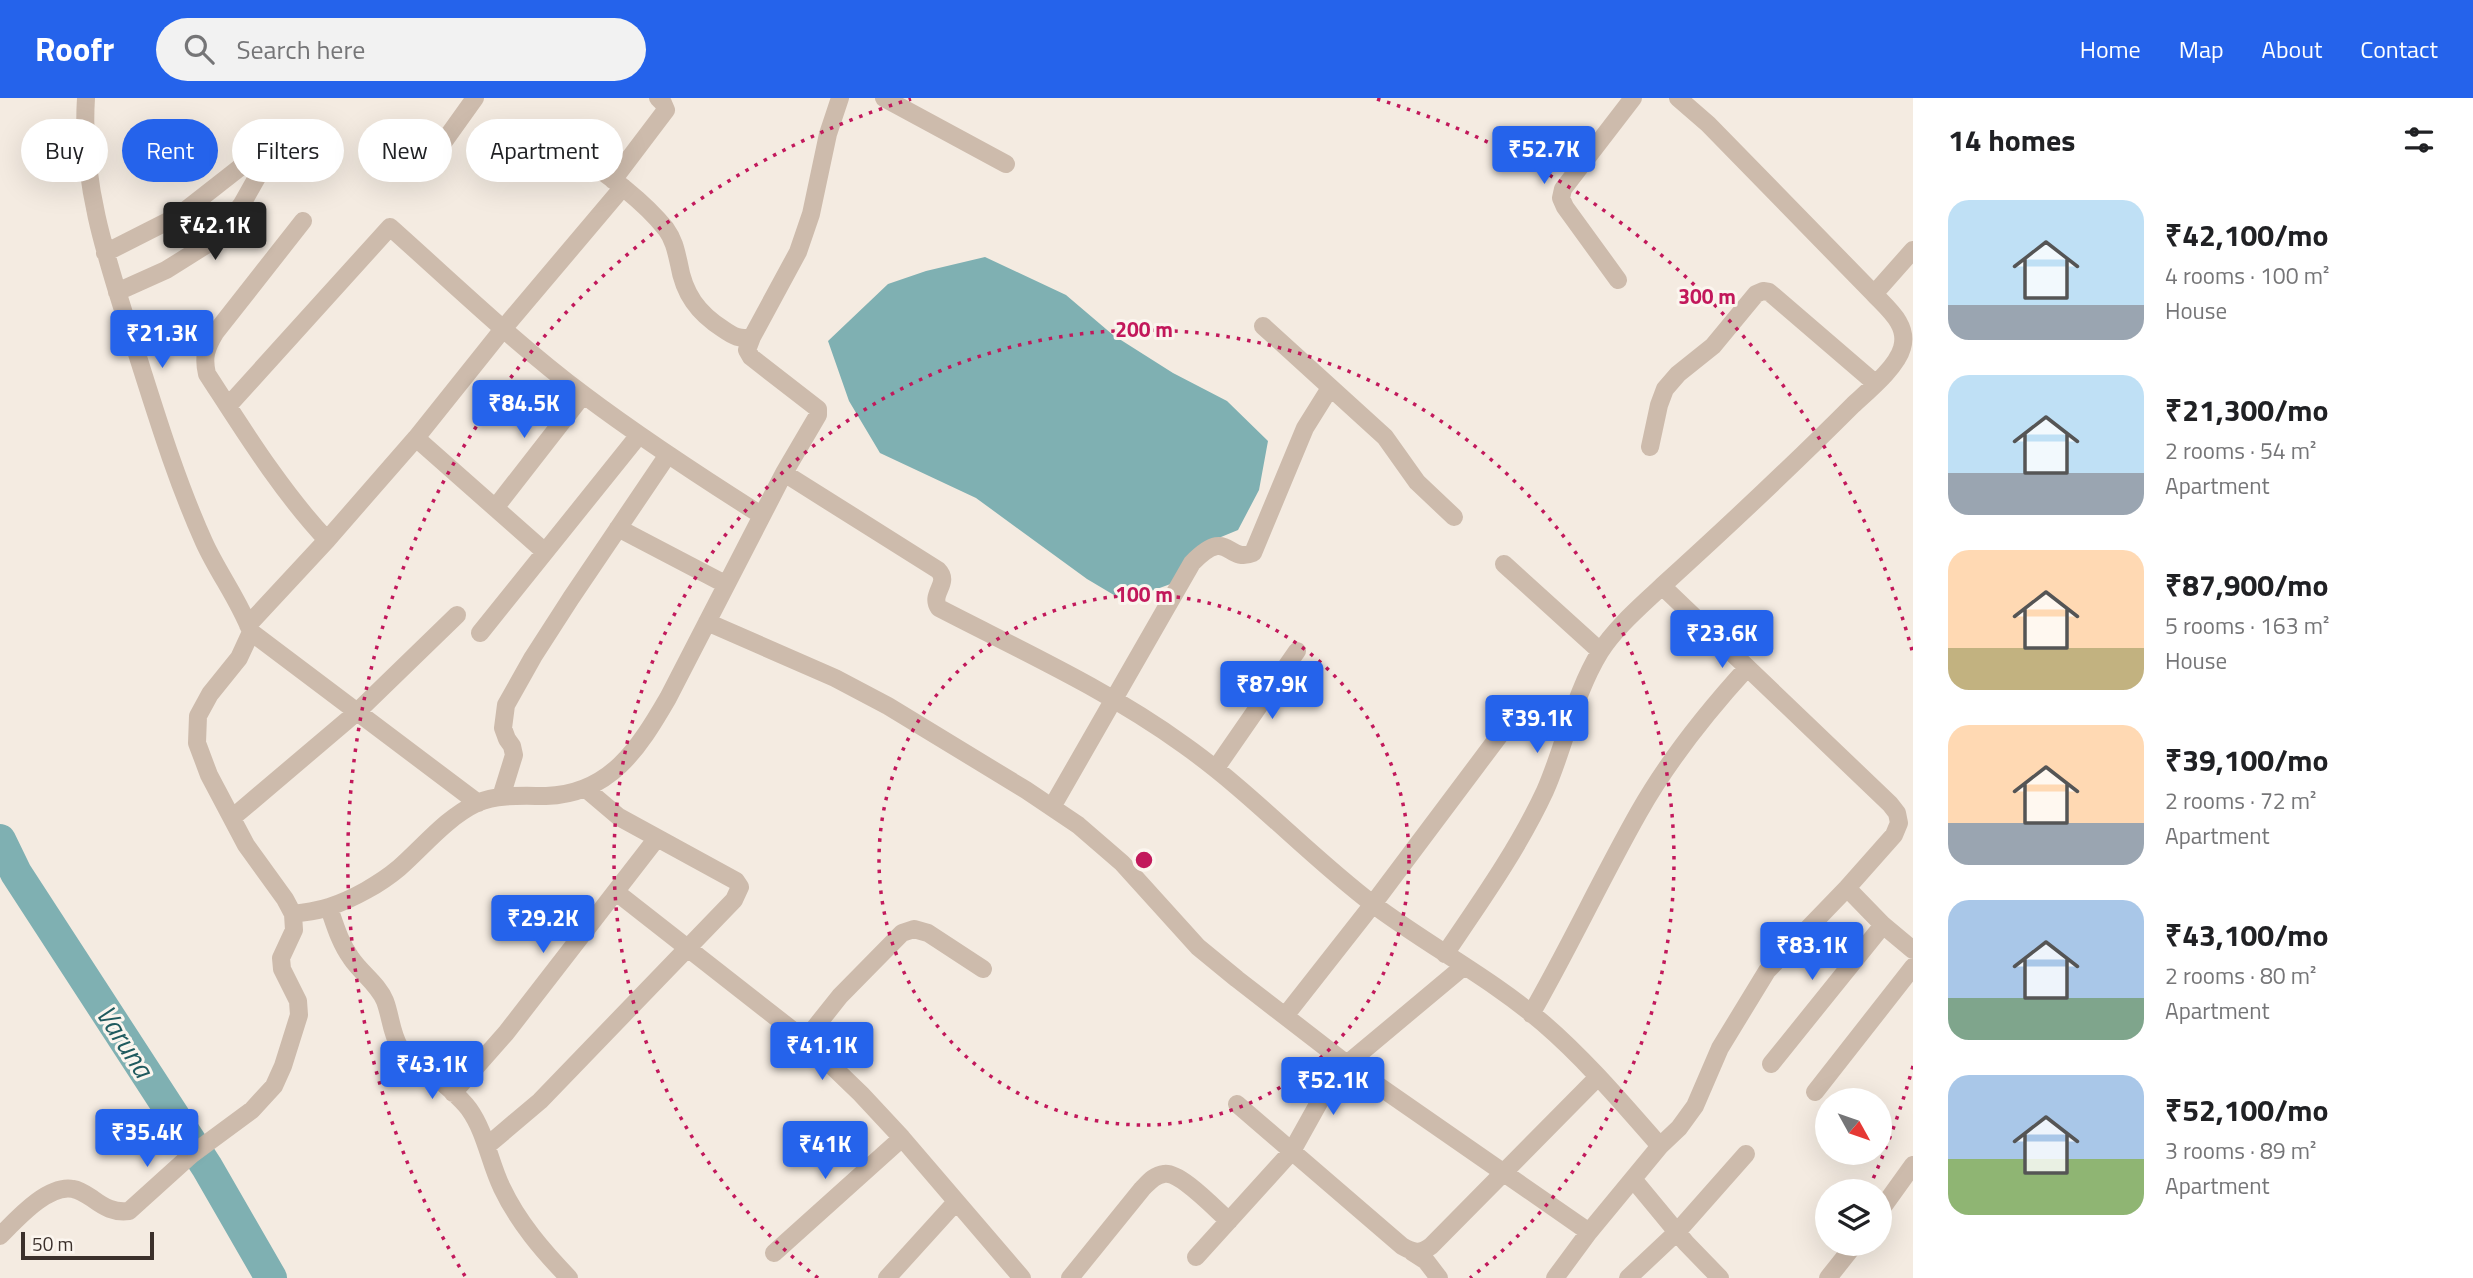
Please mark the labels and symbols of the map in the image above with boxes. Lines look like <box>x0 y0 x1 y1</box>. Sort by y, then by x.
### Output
pin: ₹52.7K <box>1487 126 1601 186</box>
pin: ₹42.1K <box>158 202 272 262</box>
text: 300 m <box>1678 280 1736 312</box>
pin: ₹21.3K <box>105 310 219 370</box>
text: 200 m <box>1115 313 1173 345</box>
pin: ₹84.5K <box>467 380 581 440</box>
text: 100 m <box>1115 578 1173 610</box>
pin: ₹23.6K <box>1665 610 1779 670</box>
pin: ₹87.9K <box>1215 662 1329 721</box>
pin: ₹39.1K <box>1480 696 1594 755</box>
centre of rings <box>1132 848 1156 872</box>
pin: ₹29.2K <box>486 896 600 955</box>
pin: ₹83.1K <box>1755 922 1869 982</box>
water label: Varuna <box>86 996 166 1087</box>
pin: ₹41.1K <box>765 1023 879 1082</box>
pin: ₹43.1K <box>375 1042 489 1101</box>
pin: ₹52.1K <box>1276 1058 1390 1117</box>
north arrow <box>1815 1088 1892 1166</box>
pin: ₹35.4K <box>90 1110 204 1169</box>
pin: ₹41K <box>784 1122 866 1181</box>
scale bar <box>21 1229 154 1261</box>

